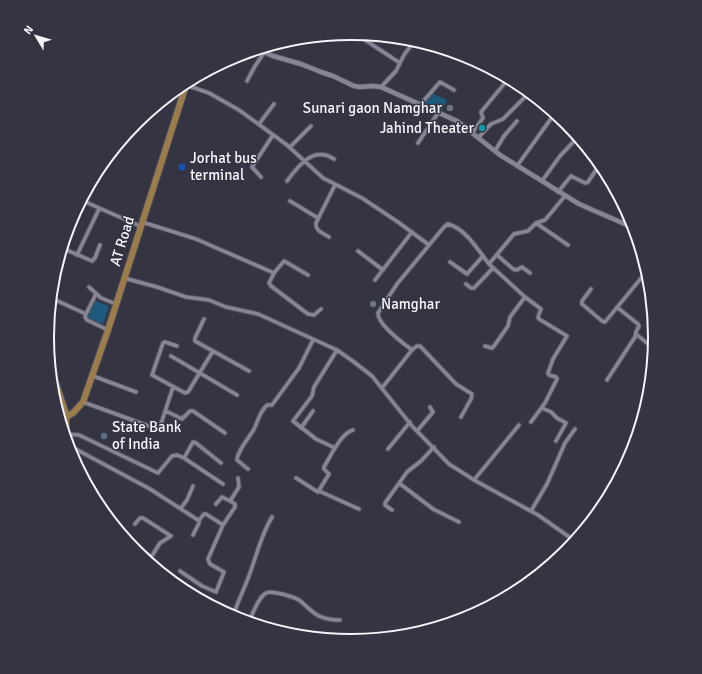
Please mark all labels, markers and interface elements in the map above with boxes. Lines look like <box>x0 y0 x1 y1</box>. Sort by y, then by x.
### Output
north arrow <box>16 16 56 56</box>
text: N <box>21 23 36 37</box>
place label: Sunari gaon Namghar <box>303 99 442 117</box>
marker: Sunari gaon Namghar <box>445 103 455 113</box>
place label: Jahind Theater <box>380 119 474 137</box>
marker: Jahind Theater <box>477 123 487 133</box>
place label: Jorhat bus terminal <box>190 149 257 184</box>
marker: Jorhat bus terminal <box>177 162 187 172</box>
street label: AT Road <box>106 214 138 268</box>
place label: Namghar <box>381 295 440 313</box>
marker: Namghar <box>368 299 378 309</box>
place label: State Bank of India <box>112 418 182 453</box>
marker: State Bank of India <box>99 431 109 441</box>

